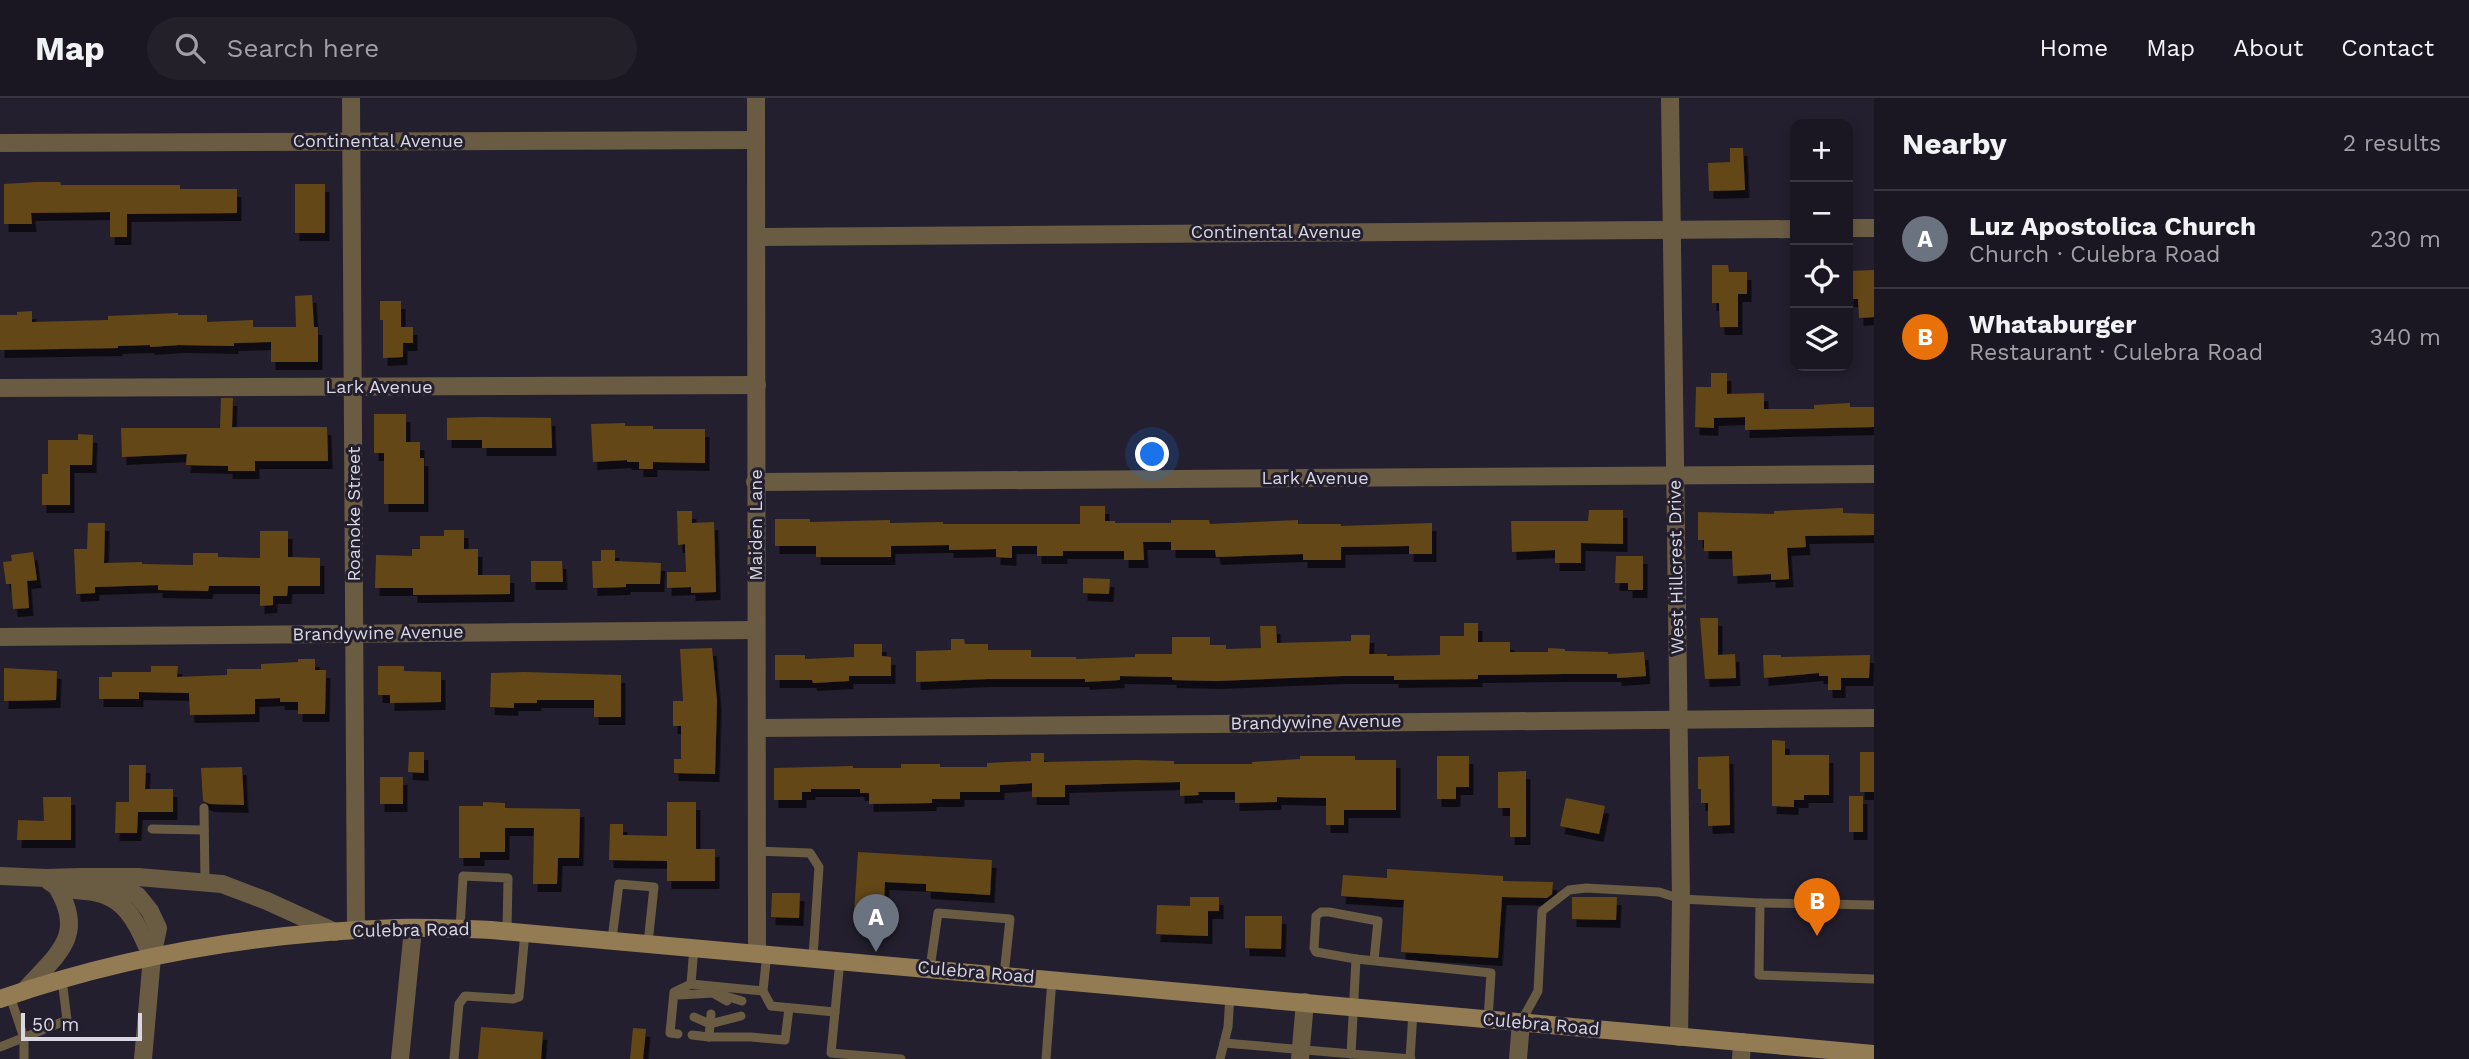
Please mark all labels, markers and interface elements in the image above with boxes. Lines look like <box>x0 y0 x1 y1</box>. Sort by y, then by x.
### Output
search box <box>147 17 637 80</box>
text: Map <box>35 29 105 68</box>
icon: search <box>171 29 209 67</box>
text: Search here <box>227 33 379 63</box>
text: Home <box>2040 34 2108 62</box>
text: Map <box>2146 34 2195 62</box>
text: About <box>2233 34 2303 62</box>
text: Contact <box>2341 34 2434 62</box>
map controls <box>1790 119 1853 371</box>
button: + <box>1790 119 1853 182</box>
text: Nearby <box>1902 126 2007 161</box>
street label: Continental Avenue <box>293 130 463 151</box>
text: 2 results <box>2343 130 2441 157</box>
button: − <box>1790 182 1853 245</box>
text: Luz Apostolica Church <box>1969 211 2256 241</box>
street label: Continental Avenue <box>1191 221 1361 242</box>
text: A <box>1917 226 1933 253</box>
text: 230 m <box>2370 226 2441 253</box>
text: Church · Culebra Road <box>1969 241 2220 268</box>
button: locate <box>1790 245 1853 308</box>
button: layers <box>1790 308 1853 371</box>
text: Whataburger <box>1969 309 2136 339</box>
text: B <box>1917 324 1933 351</box>
text: 340 m <box>2369 324 2441 351</box>
text: Restaurant · Culebra Road <box>1969 339 2263 366</box>
street label: Lark Avenue <box>325 376 433 397</box>
your location <box>1135 437 1169 471</box>
street label: Roanoke Street <box>343 446 364 582</box>
street label: Lark Avenue <box>1261 467 1369 488</box>
street label: Maiden Lane <box>745 469 766 581</box>
street label: West Hillcrest Drive <box>1663 479 1688 655</box>
street label: Brandywine Avenue <box>292 621 464 644</box>
street label: Brandywine Avenue <box>1230 710 1402 733</box>
pin: B <box>1794 878 1840 936</box>
pin: A <box>853 894 899 952</box>
street label: Culebra Road <box>352 918 470 941</box>
street label: Culebra Road <box>917 956 1036 987</box>
street label: Culebra Road <box>1482 1008 1601 1039</box>
scale bar <box>21 1010 142 1042</box>
text: 50 m <box>32 1013 79 1036</box>

